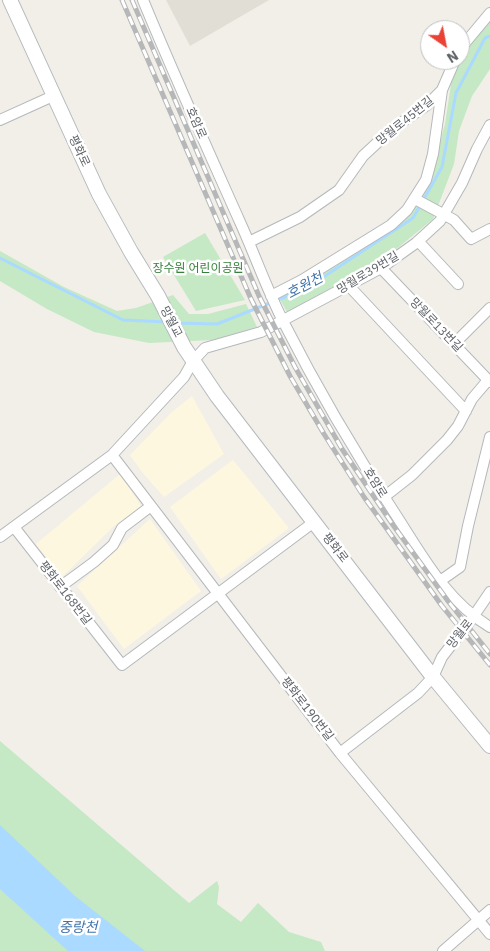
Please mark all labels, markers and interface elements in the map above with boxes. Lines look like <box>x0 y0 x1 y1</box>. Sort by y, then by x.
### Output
north arrow <box>420 20 470 70</box>
text: N <box>443 46 462 67</box>
street label: 망월로45번길 <box>373 94 437 148</box>
street label: 호암로 <box>183 105 209 141</box>
street label: 평화로 <box>65 133 93 169</box>
street label: 망월로39번길 <box>334 249 402 297</box>
park label: 장수원 어린이공원 <box>152 262 244 276</box>
water label: 호원천 <box>284 270 326 302</box>
street label: 망월로13번길 <box>407 295 465 355</box>
street label: 망월교 <box>157 304 185 340</box>
street label: 호암로 <box>360 465 390 501</box>
street label: 평화로 <box>319 531 351 565</box>
street label: 평화로168번길 <box>36 558 94 628</box>
street label: 망월로 <box>444 617 476 651</box>
street label: 평화로190번길 <box>278 674 336 744</box>
water label: 중랑천 <box>59 920 97 936</box>

